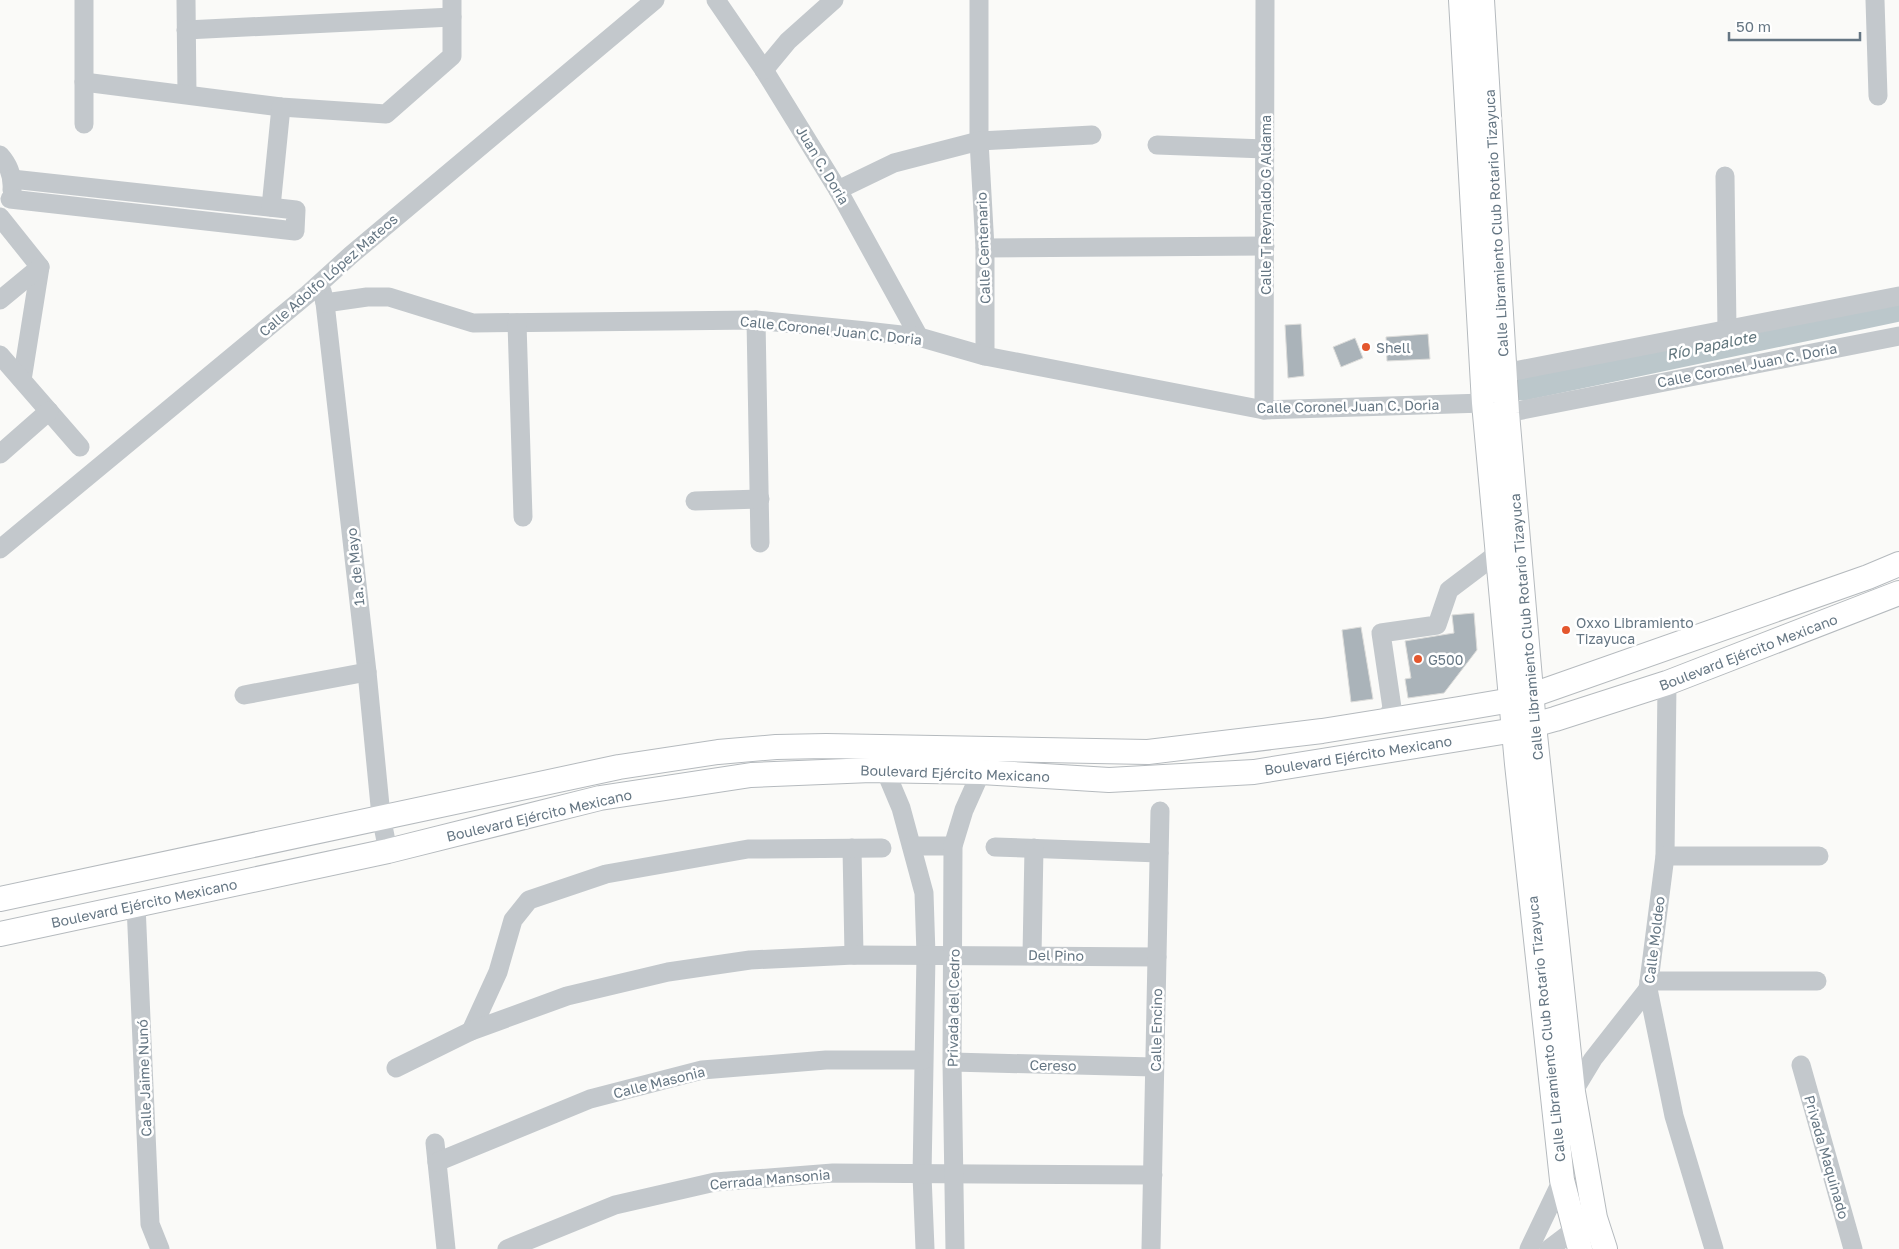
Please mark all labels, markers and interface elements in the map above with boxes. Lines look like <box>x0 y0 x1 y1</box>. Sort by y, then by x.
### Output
scale bar <box>1729 10 1860 42</box>
text: 50 m <box>1736 17 1771 35</box>
street label: Calle Libramiento Club Rotario Tizayuca <box>1481 89 1511 357</box>
street label: Calle T Reynaldo G Aldama <box>1257 115 1274 295</box>
street label: Juan C. Doria <box>793 123 853 207</box>
street label: Calle Centenario <box>973 192 993 304</box>
street label: Calle Adolfo López Mateos <box>255 210 401 340</box>
street label: Calle Coronel Juan C. Doria <box>739 312 923 348</box>
water label: Río Papalote <box>1665 326 1759 363</box>
place label: Shell <box>1376 339 1411 356</box>
street label: Calle Coronel Juan C. Doria <box>1656 339 1838 391</box>
marker: Shell <box>1360 341 1372 353</box>
street label: Calle Coronel Juan C. Doria <box>1256 396 1440 416</box>
street label: Calle Libramiento Club Rotario Tizayuca <box>1506 493 1546 761</box>
street label: 1a. de Mayo <box>342 527 368 607</box>
street label: Boulevard Ejército Mexicano <box>1656 610 1840 694</box>
place label: Oxxo Libramiento Tizayuca <box>1576 614 1694 647</box>
marker: Oxxo Libramiento Tizayuca <box>1560 624 1572 636</box>
place label: G500 <box>1428 651 1463 668</box>
marker: G500 <box>1412 653 1424 665</box>
street label: Boulevard Ejército Mexicano <box>1263 732 1453 778</box>
street label: Boulevard Ejército Mexicano <box>860 761 1050 785</box>
street label: Boulevard Ejército Mexicano <box>445 785 633 845</box>
street label: Boulevard Ejército Mexicano <box>49 875 239 931</box>
street label: Calle Libramiento Club Rotario Tizayuca <box>1524 895 1568 1163</box>
street label: Calle Moldeo <box>1640 895 1668 985</box>
street label: Del Pino <box>1028 946 1084 964</box>
street label: Privada del Cedro <box>943 949 963 1067</box>
street label: Calle Encino <box>1147 988 1165 1072</box>
street label: Calle Jaime Nunó <box>133 1019 155 1137</box>
street label: Cereso <box>1029 1056 1077 1074</box>
street label: Calle Masonia <box>611 1062 707 1102</box>
street label: Privada Maquinado <box>1801 1093 1853 1221</box>
street label: Cerrada Mansonia <box>709 1165 831 1193</box>

